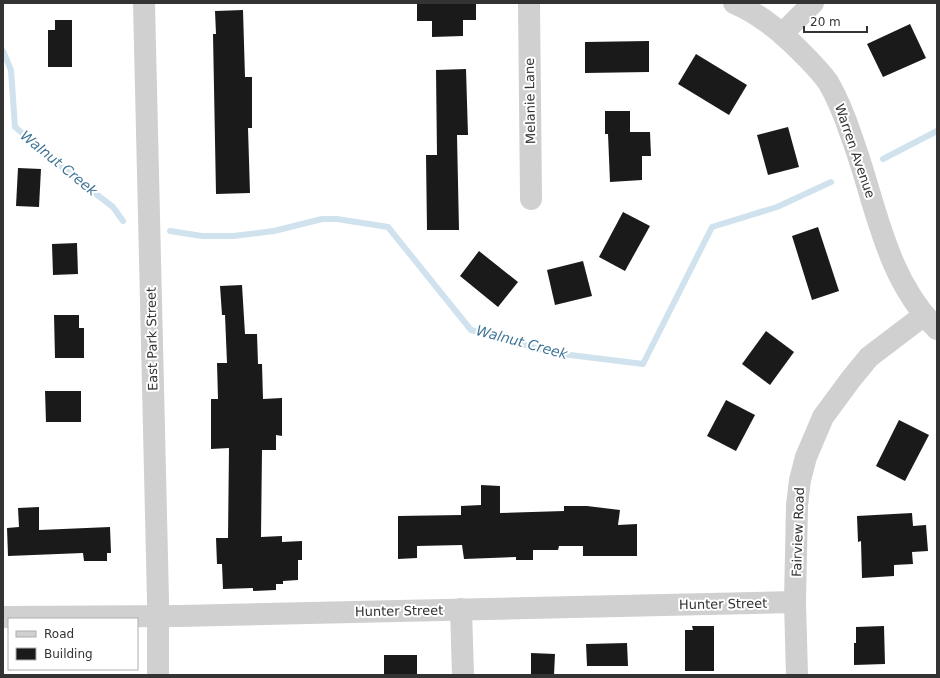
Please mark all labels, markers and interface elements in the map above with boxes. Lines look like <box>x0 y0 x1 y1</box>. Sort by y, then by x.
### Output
scale bar <box>804 8 867 34</box>
text: 20 m <box>810 15 841 29</box>
street label: Melanie Lane <box>522 58 538 144</box>
street label: Warren Avenue <box>832 102 878 200</box>
water label: Walnut Creek <box>17 127 101 199</box>
street label: East Park Street <box>144 287 160 391</box>
water label: Walnut Creek <box>474 322 570 362</box>
street label: Fairview Road <box>789 487 807 577</box>
street label: Hunter Street <box>679 596 767 612</box>
street label: Hunter Street <box>355 603 443 619</box>
legend <box>8 618 138 670</box>
text: Road <box>44 627 74 641</box>
text: Building <box>44 647 93 661</box>

